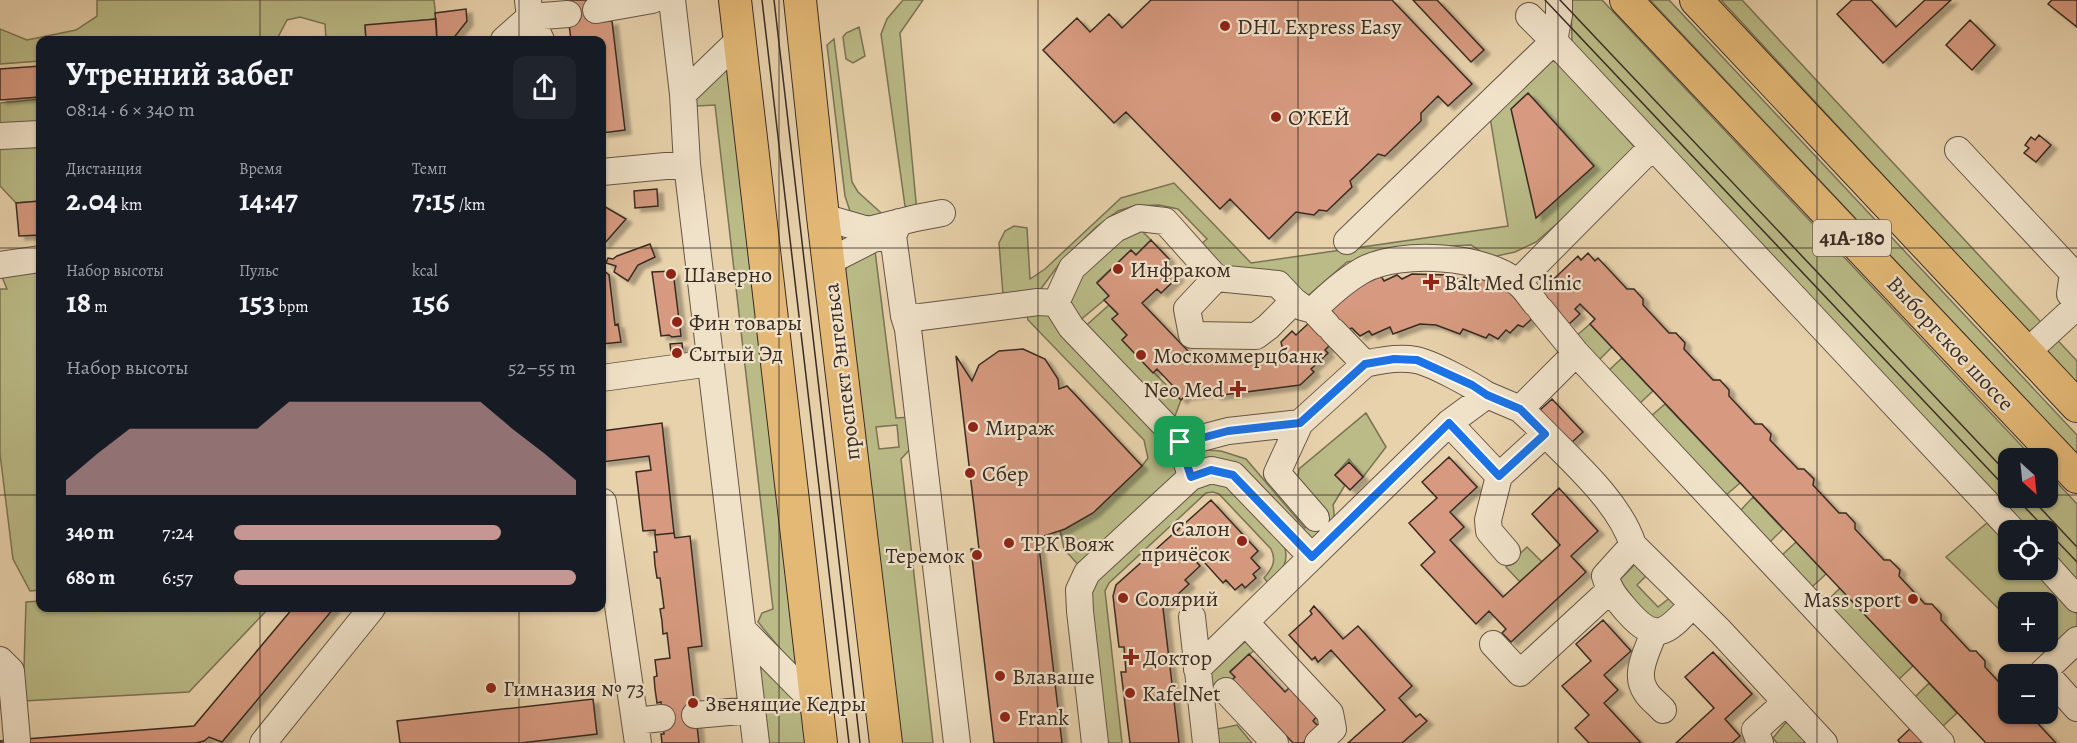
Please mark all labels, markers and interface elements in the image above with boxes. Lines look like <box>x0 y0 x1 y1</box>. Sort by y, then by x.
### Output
place label: DHL Express Easy <box>1237 12 1401 42</box>
marker: DHL Express Easy <box>1218 19 1232 33</box>
text: Утренний забег <box>66 51 293 96</box>
button: share <box>513 56 576 119</box>
text: 08:14 · 6 × 340 m <box>66 96 195 123</box>
place label: О’КЕЙ <box>1288 103 1350 133</box>
marker: О’КЕЙ <box>1269 110 1283 124</box>
text: Дистанция <box>66 158 142 180</box>
text: Время <box>239 158 283 180</box>
text: Темп <box>412 158 447 180</box>
text: 2.04 <box>66 180 118 220</box>
text: 14:47 <box>239 180 298 220</box>
text: 7:15 <box>412 180 456 220</box>
text: km <box>118 194 142 216</box>
text: /km <box>456 194 485 216</box>
road number: 41А-180 <box>1813 220 1891 256</box>
place label: Инфраком <box>1130 255 1231 285</box>
text: Набор высоты <box>66 260 164 282</box>
text: Пульс <box>239 260 279 282</box>
text: kcal <box>412 260 438 282</box>
place label: Шаверно <box>683 260 772 290</box>
marker: Инфраком <box>1111 262 1125 276</box>
marker: Шаверно <box>664 267 678 281</box>
place label: Balt Med Clinic <box>1444 268 1582 298</box>
street label: Выборгское шоссе <box>1880 270 2021 418</box>
marker: Balt Med Clinic <box>1422 273 1440 291</box>
street label: проспект Энгельса <box>816 281 868 462</box>
text: 18 <box>66 282 91 322</box>
text: 153 <box>239 282 275 322</box>
text: 156 <box>412 282 450 322</box>
text: m <box>91 296 108 318</box>
text: bpm <box>275 296 309 318</box>
place label: Фин товары <box>689 308 802 338</box>
marker: Фин товары <box>670 315 684 329</box>
place label: Сытый Эд <box>689 339 783 369</box>
place label: Москоммерцбанк <box>1153 341 1323 371</box>
marker: Сытый Эд <box>670 346 684 360</box>
marker: Москоммерцбанк <box>1134 348 1148 362</box>
text: Набор высоты <box>66 354 189 381</box>
text: 52–55 m <box>508 354 576 381</box>
place label: Neo Med <box>1144 375 1224 405</box>
marker: Neo Med <box>1229 380 1247 398</box>
place label: Мираж <box>985 413 1055 443</box>
pin <box>1154 416 1205 467</box>
marker: Мираж <box>966 420 980 434</box>
icon: arrive <box>1163 425 1196 458</box>
north arrow <box>1998 448 2058 508</box>
map controls <box>1998 448 2058 724</box>
place label: Сбер <box>982 459 1029 489</box>
marker: Сбер <box>963 466 977 480</box>
place label: Салон причёсок <box>1141 514 1230 569</box>
text: 340 m <box>66 519 114 546</box>
text: 7:24 <box>162 519 194 546</box>
button: locate <box>1998 520 2058 580</box>
place label: ТРК Вояж <box>1021 529 1115 559</box>
marker: Салон причёсок <box>1235 534 1249 548</box>
marker: ТРК Вояж <box>1002 536 1016 550</box>
place label: Теремок <box>885 541 965 571</box>
marker: Теремок <box>970 548 984 562</box>
text: 680 m <box>66 564 115 591</box>
text: 6:57 <box>162 564 193 591</box>
place label: Солярий <box>1135 584 1218 614</box>
place label: Mass sport <box>1803 585 1901 615</box>
marker: Солярий <box>1116 591 1130 605</box>
marker: Mass sport <box>1906 592 1920 606</box>
button: + <box>1998 592 2058 652</box>
place label: Доктор <box>1143 643 1212 673</box>
marker: Доктор <box>1124 650 1138 664</box>
place label: Влаваше <box>1012 662 1095 692</box>
button: − <box>1998 664 2058 724</box>
marker: Влаваше <box>993 669 1007 683</box>
place label: Гимназия № 73 <box>503 674 645 704</box>
place label: KafelNet <box>1142 679 1220 709</box>
marker: Гимназия № 73 <box>484 681 498 695</box>
marker: KafelNet <box>1123 686 1137 700</box>
place label: Звенящие Кедры <box>705 689 866 719</box>
marker: Звенящие Кедры <box>686 696 700 710</box>
place label: Frank <box>1017 703 1069 733</box>
marker: Frank <box>998 710 1012 724</box>

